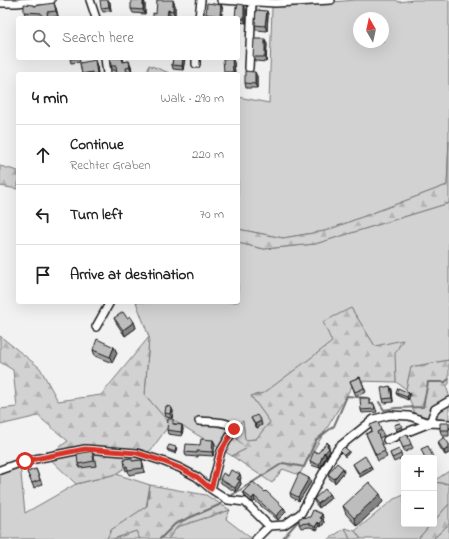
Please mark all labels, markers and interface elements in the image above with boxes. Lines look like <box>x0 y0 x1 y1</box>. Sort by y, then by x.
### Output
north arrow <box>353 12 389 48</box>
search box <box>16 16 240 60</box>
icon: search <box>30 27 52 49</box>
text: Search here <box>62 27 134 49</box>
text: 4 min <box>32 86 68 111</box>
text: Walk · 290 m <box>160 89 224 108</box>
text: Continue <box>70 134 124 156</box>
icon: ahead <box>32 144 54 166</box>
text: 220 m <box>192 145 224 164</box>
text: Rechter Graben <box>70 156 151 175</box>
icon: left <box>32 204 54 226</box>
text: Turn left <box>70 204 123 226</box>
text: 70 m <box>200 205 224 224</box>
icon: arrive <box>32 264 54 286</box>
text: Arrive at destination <box>70 264 194 286</box>
route end <box>225 420 243 438</box>
route start <box>16 452 34 470</box>
map controls <box>401 455 437 527</box>
button: + <box>401 455 437 491</box>
button: − <box>401 491 437 527</box>

